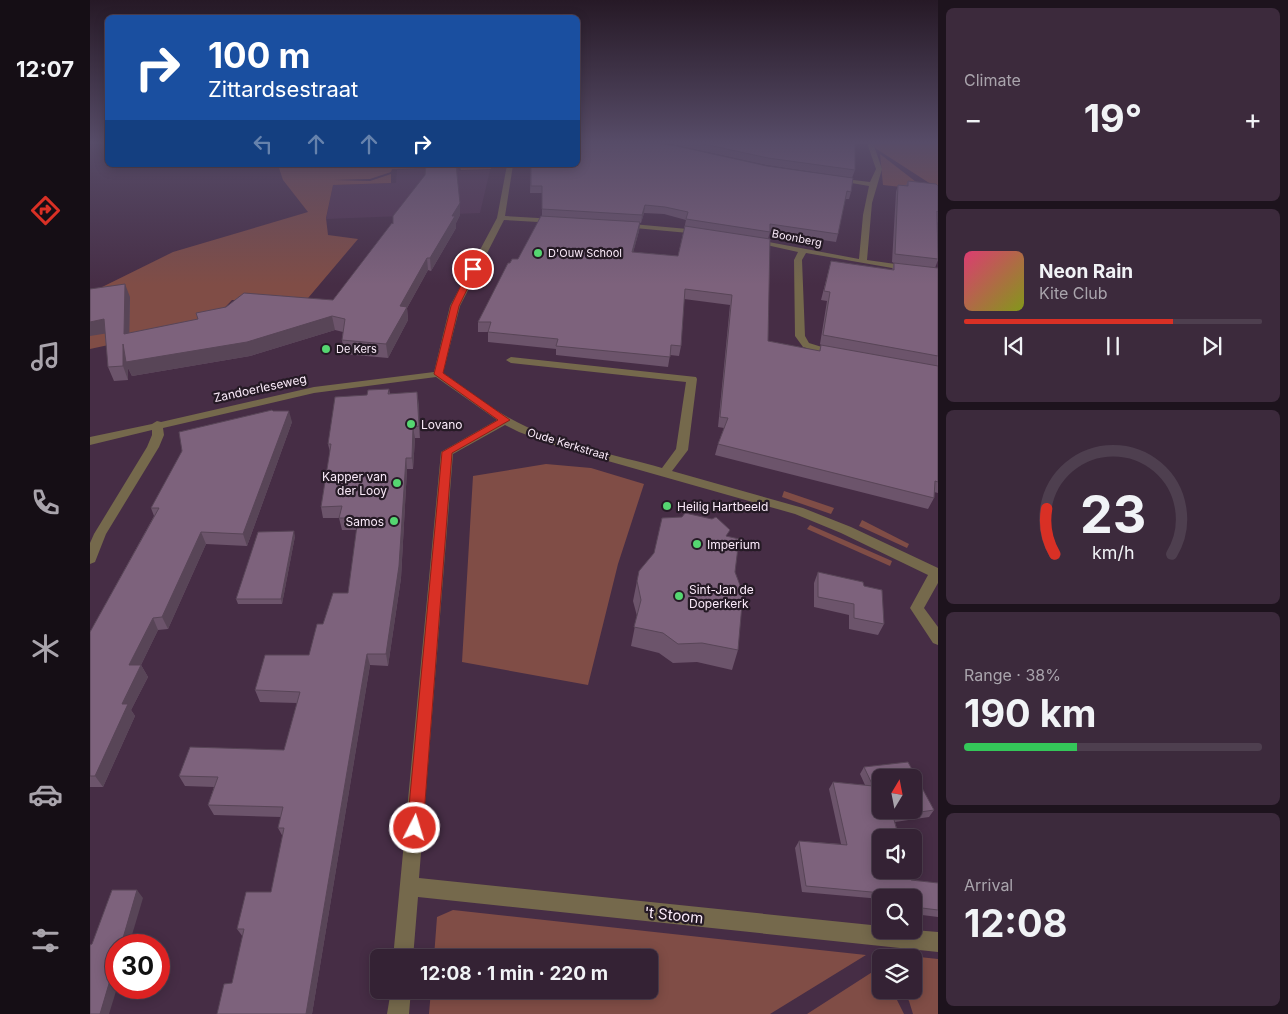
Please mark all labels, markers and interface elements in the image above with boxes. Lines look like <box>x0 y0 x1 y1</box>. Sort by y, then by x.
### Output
text: 100 m <box>208 34 311 76</box>
icon: right <box>125 35 190 100</box>
text: 12:07 <box>16 56 74 82</box>
text: Climate <box>964 70 1021 90</box>
text: Zittardsestraat <box>208 76 358 102</box>
text: 19° <box>1084 95 1142 141</box>
text: − <box>964 102 983 136</box>
text: + <box>1243 102 1262 136</box>
icon: left <box>249 130 277 158</box>
icon: ahead <box>302 130 330 158</box>
icon: ahead <box>355 130 383 158</box>
icon: right <box>408 130 436 158</box>
icon: directions <box>28 193 63 228</box>
street label: Boonberg <box>771 226 823 250</box>
place label: D'Ouw School <box>548 246 622 260</box>
marker: D'Ouw School <box>532 247 544 259</box>
pin <box>452 248 494 290</box>
icon: arrive <box>459 255 487 283</box>
text: Neon Rain <box>1039 260 1133 283</box>
text: Kite Club <box>1039 283 1108 303</box>
icon: previous <box>1000 332 1028 360</box>
icon: pause <box>1099 332 1127 360</box>
icon: next <box>1198 332 1226 360</box>
icon: music <box>28 339 63 374</box>
place label: De Kers <box>336 342 377 356</box>
marker: De Kers <box>320 343 332 355</box>
street label: Zandoerleseweg <box>212 371 308 405</box>
place label: Lovano <box>421 417 462 432</box>
marker: Lovano <box>405 418 417 430</box>
street label: Oude Kerkstraat <box>526 425 611 463</box>
place label: Kapper van der Looy <box>322 469 387 498</box>
marker: Kapper van der Looy <box>391 477 403 489</box>
text: 23 <box>1080 483 1146 546</box>
icon: phone <box>28 485 63 520</box>
place label: Heilig Hartbeeld <box>677 499 768 514</box>
marker: Heilig Hartbeeld <box>661 500 673 512</box>
place label: Samos <box>346 514 384 529</box>
marker: Samos <box>388 515 400 527</box>
place label: Imperium <box>707 537 760 552</box>
marker: Imperium <box>691 538 703 550</box>
text: km/h <box>1092 542 1134 563</box>
place label: Sint-Jan de Doperkerk <box>689 582 754 611</box>
marker: Sint-Jan de Doperkerk <box>673 590 685 602</box>
icon: climate <box>28 631 63 666</box>
text: Range · 38% <box>964 665 1061 685</box>
text: 190 km <box>964 690 1096 736</box>
north arrow <box>872 769 922 819</box>
map controls <box>872 769 922 999</box>
icon: car <box>28 777 63 812</box>
position arrow <box>388 801 440 853</box>
button: sound <box>872 829 922 879</box>
text: Arrival <box>964 875 1013 895</box>
button: search <box>872 889 922 939</box>
text: 12:08 <box>964 900 1067 946</box>
street label: 't Stoom <box>644 902 704 928</box>
icon: filters <box>28 923 63 958</box>
speed limit sign: 30 <box>105 934 170 999</box>
button: layers <box>872 949 922 999</box>
text: 12:08 · 1 min · 220 m <box>420 962 608 985</box>

